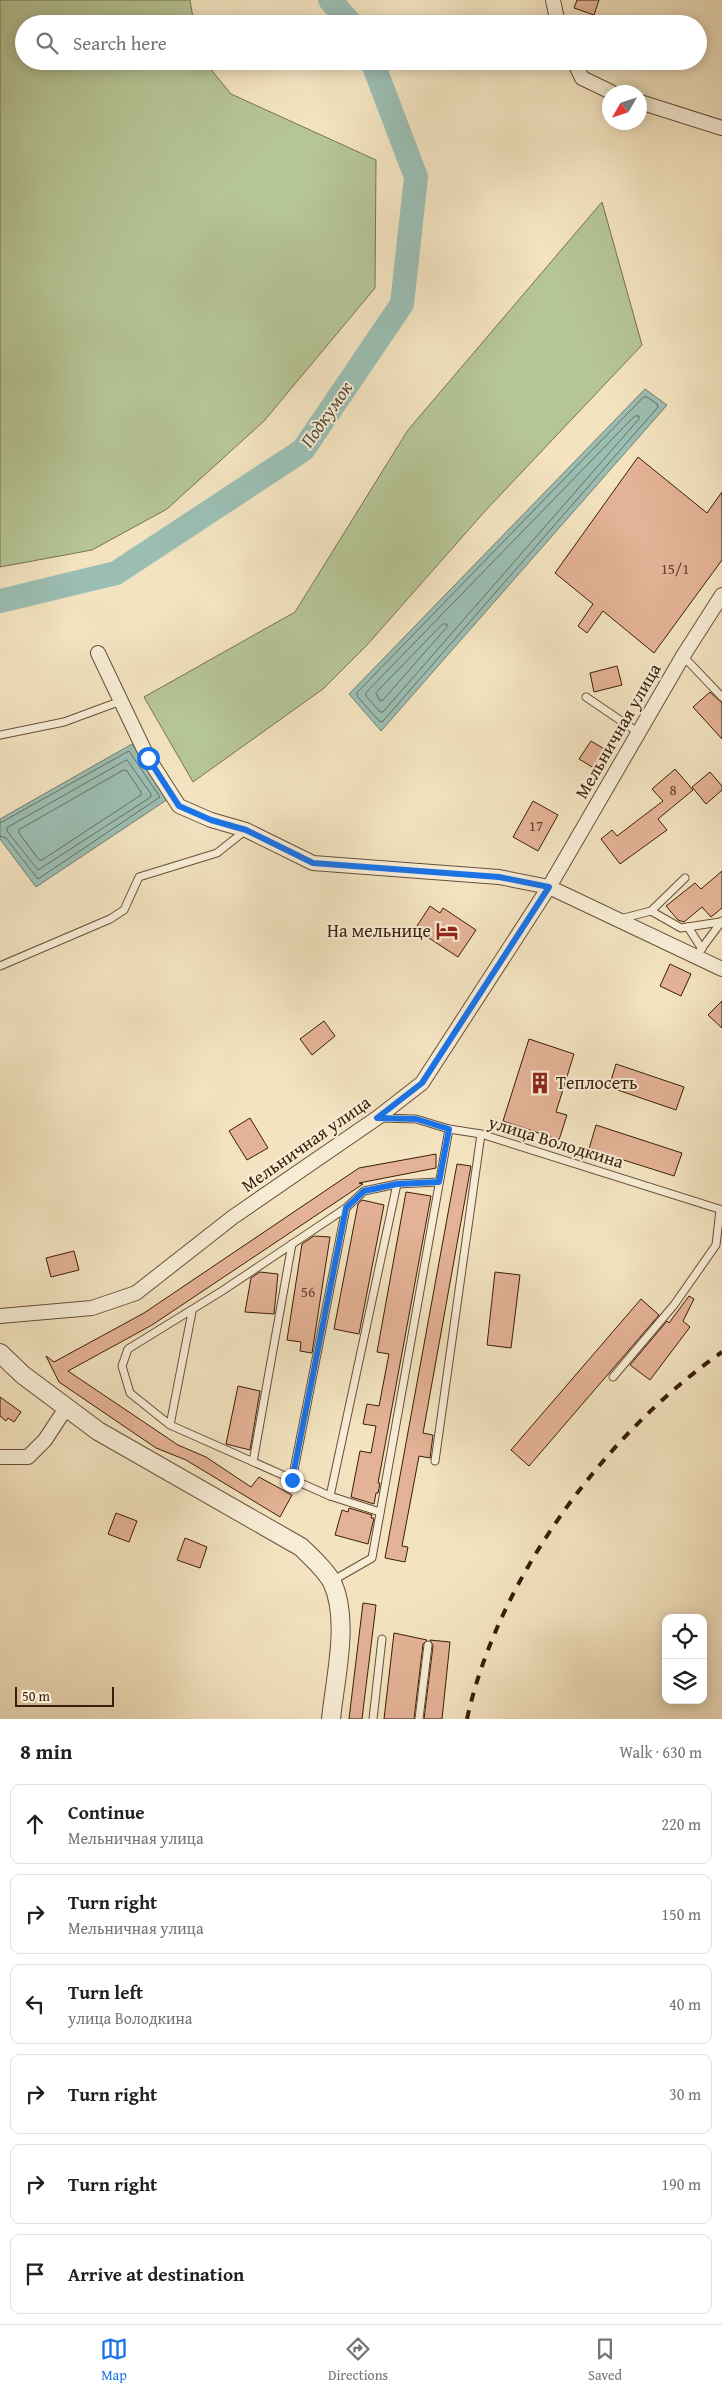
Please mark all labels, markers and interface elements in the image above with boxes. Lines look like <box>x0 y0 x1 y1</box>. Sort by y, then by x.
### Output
search box <box>15 15 707 70</box>
icon: search <box>33 29 61 57</box>
text: Search here <box>73 29 167 57</box>
north arrow <box>602 85 647 130</box>
water label: Подкумок <box>293 375 359 453</box>
house number: 15/1 <box>661 558 689 579</box>
street label: Мельничная улица <box>568 658 668 804</box>
route start <box>137 747 160 770</box>
house number: 8 <box>669 779 677 800</box>
house number: 17 <box>529 815 543 836</box>
place label: На мельнице <box>327 917 431 944</box>
hotel icon: На мельнице <box>434 918 460 944</box>
place label: Теплосеть <box>556 1069 637 1096</box>
building icon: Теплосеть <box>527 1070 553 1096</box>
street label: Мельничная улица <box>236 1089 376 1198</box>
street label: улица Володкина <box>484 1108 627 1175</box>
house number: 56 <box>301 1281 315 1302</box>
route end <box>281 1469 304 1492</box>
map controls <box>662 1614 707 1704</box>
button: locate <box>662 1614 707 1659</box>
button: layers <box>662 1659 707 1704</box>
scale bar <box>15 1684 114 1707</box>
text: 50 m <box>22 1686 50 1706</box>
text: 8 min <box>20 1736 72 1767</box>
text: Walk · 630 m <box>619 1740 702 1764</box>
text: Continue <box>68 1798 145 1826</box>
icon: ahead <box>21 1810 49 1838</box>
text: 220 m <box>661 1812 701 1836</box>
text: Мельничная улица <box>68 1826 204 1850</box>
text: Turn right <box>68 1888 157 1916</box>
icon: right <box>21 1900 49 1928</box>
text: 150 m <box>661 1902 701 1926</box>
text: Мельничная улица <box>68 1916 204 1940</box>
text: Turn left <box>68 1978 143 2006</box>
icon: left <box>21 1990 49 2018</box>
text: 40 m <box>669 1992 701 2016</box>
text: улица Володкина <box>68 2006 192 2030</box>
icon: right <box>21 2080 49 2108</box>
text: Turn right <box>68 2080 157 2108</box>
text: 30 m <box>669 2082 701 2106</box>
icon: right <box>21 2170 49 2198</box>
text: Turn right <box>68 2170 157 2198</box>
text: 190 m <box>661 2172 701 2196</box>
icon: arrive <box>21 2260 49 2288</box>
text: Arrive at destination <box>68 2260 244 2288</box>
tab: Map <box>100 2335 128 2385</box>
tab: Directions <box>328 2335 388 2385</box>
tab: Saved <box>588 2335 622 2385</box>

